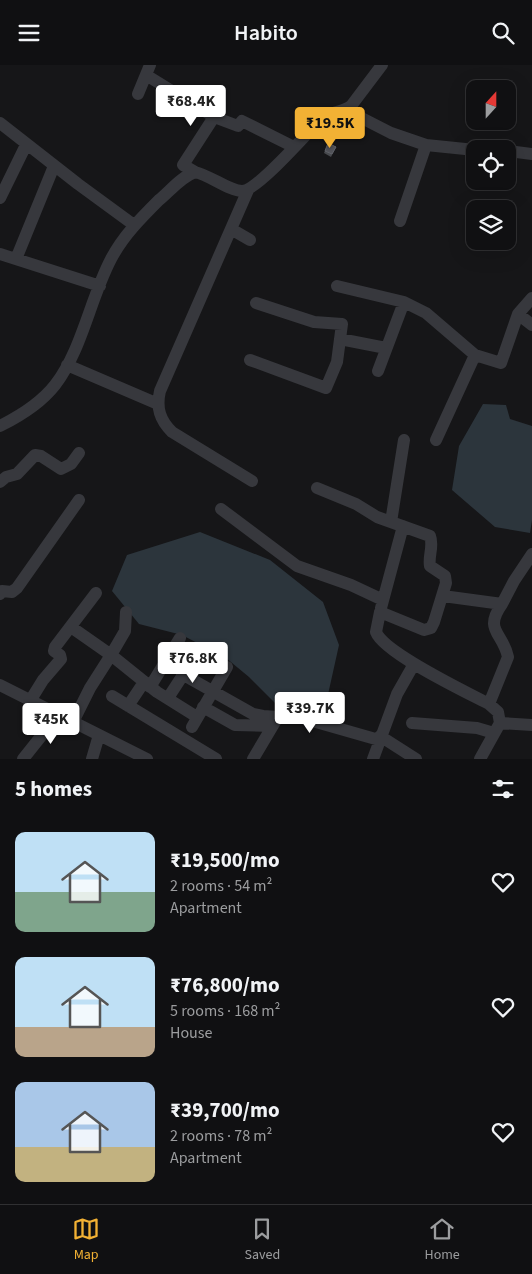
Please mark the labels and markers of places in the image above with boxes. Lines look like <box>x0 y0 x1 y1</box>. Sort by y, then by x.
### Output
pin: ₹68.4K <box>150 85 232 127</box>
pin: ₹19.5K <box>289 107 371 149</box>
pin: ₹76.8K <box>152 641 234 684</box>
pin: ₹39.7K <box>269 691 351 734</box>
pin: ₹45K <box>21 703 81 745</box>

